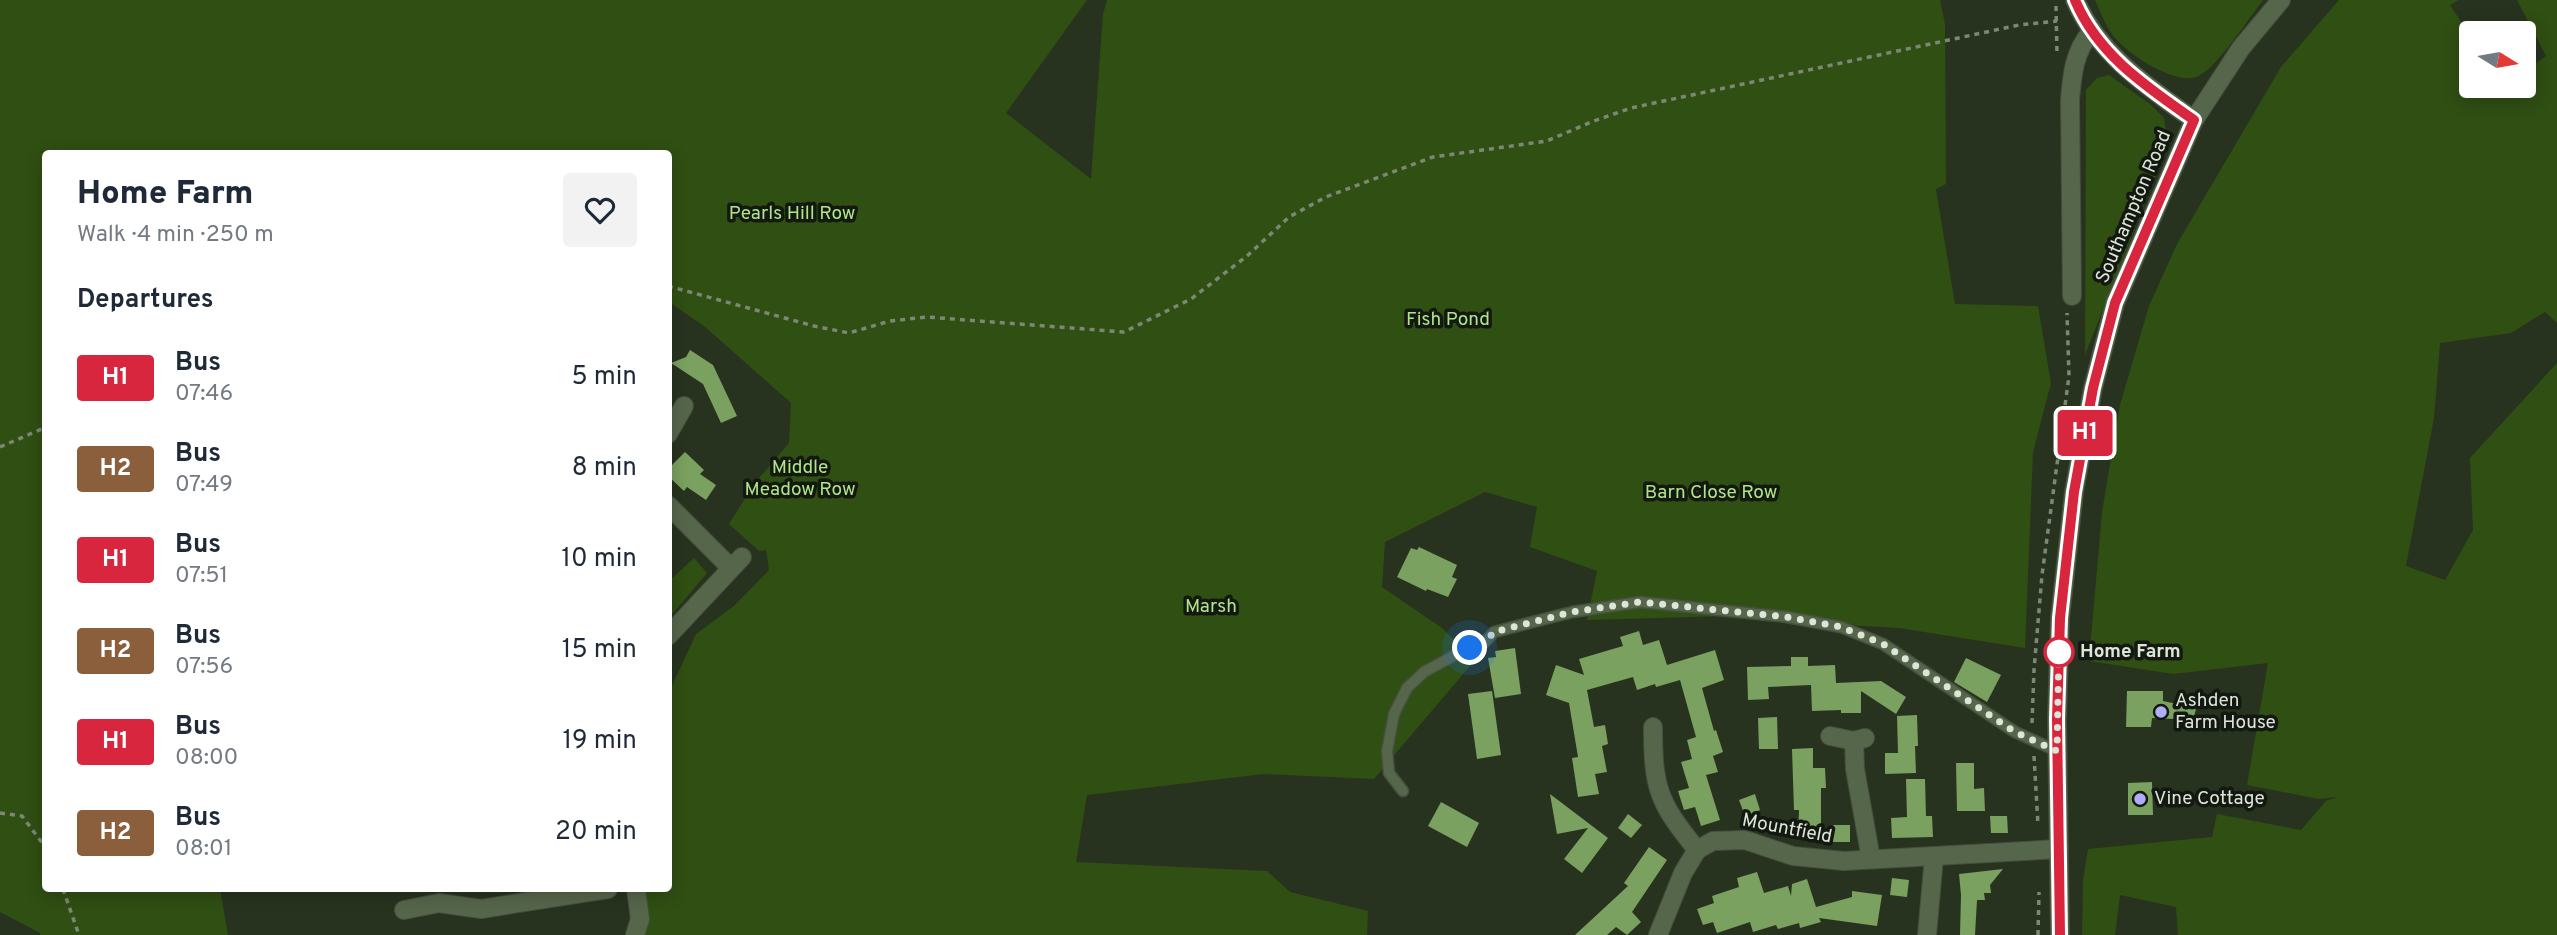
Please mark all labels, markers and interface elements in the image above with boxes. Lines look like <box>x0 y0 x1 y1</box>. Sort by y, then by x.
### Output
north arrow <box>2459 21 2536 98</box>
map controls <box>2459 21 2536 98</box>
street label: Southampton Road <box>2091 127 2177 287</box>
button: heart <box>563 173 637 247</box>
text: Home Farm <box>77 174 254 216</box>
park label: Pearls Hill Row <box>729 202 855 226</box>
text: Walk · 4 min · 250 m <box>77 221 274 250</box>
text: Departures <box>77 284 214 317</box>
park label: Fish Pond <box>1406 308 1490 332</box>
text: Bus <box>175 347 221 380</box>
text: 5 min <box>571 361 637 394</box>
text: H1 <box>102 363 129 393</box>
text: 07:46 <box>175 380 233 409</box>
line badge: H1 <box>2054 410 2116 456</box>
text: H1 <box>2072 418 2098 448</box>
text: Bus <box>175 438 221 471</box>
text: 8 min <box>572 452 637 485</box>
text: H2 <box>100 454 131 484</box>
park label: Middle Meadow Row <box>744 456 856 502</box>
text: 07:49 <box>175 471 233 500</box>
park label: Barn Close Row <box>1645 481 1777 505</box>
text: Bus <box>175 529 221 562</box>
text: 10 min <box>561 543 637 576</box>
text: H1 <box>102 545 129 575</box>
text: 07:51 <box>175 562 228 591</box>
park label: Marsh <box>1185 595 1237 619</box>
text: Bus <box>175 620 221 653</box>
your location <box>1452 630 1487 665</box>
text: 15 min <box>562 634 637 667</box>
text: H2 <box>100 636 131 666</box>
marker: Home Farm <box>2044 637 2074 667</box>
place label: Home Farm <box>2080 640 2181 664</box>
text: 07:56 <box>175 653 233 682</box>
place label: Ashden Farm House <box>2175 689 2276 735</box>
marker: Ashden Farm House <box>2153 704 2169 720</box>
text: Bus <box>175 711 221 744</box>
text: 19 min <box>562 725 637 758</box>
text: H1 <box>102 727 129 757</box>
text: 08:00 <box>175 744 238 773</box>
place label: Vine Cottage <box>2154 787 2265 811</box>
marker: Vine Cottage <box>2132 791 2148 807</box>
text: Bus <box>175 802 221 835</box>
street label: Mountfield <box>1740 809 1834 849</box>
text: 20 min <box>555 816 637 849</box>
text: H2 <box>100 818 131 848</box>
text: 08:01 <box>175 835 232 864</box>

